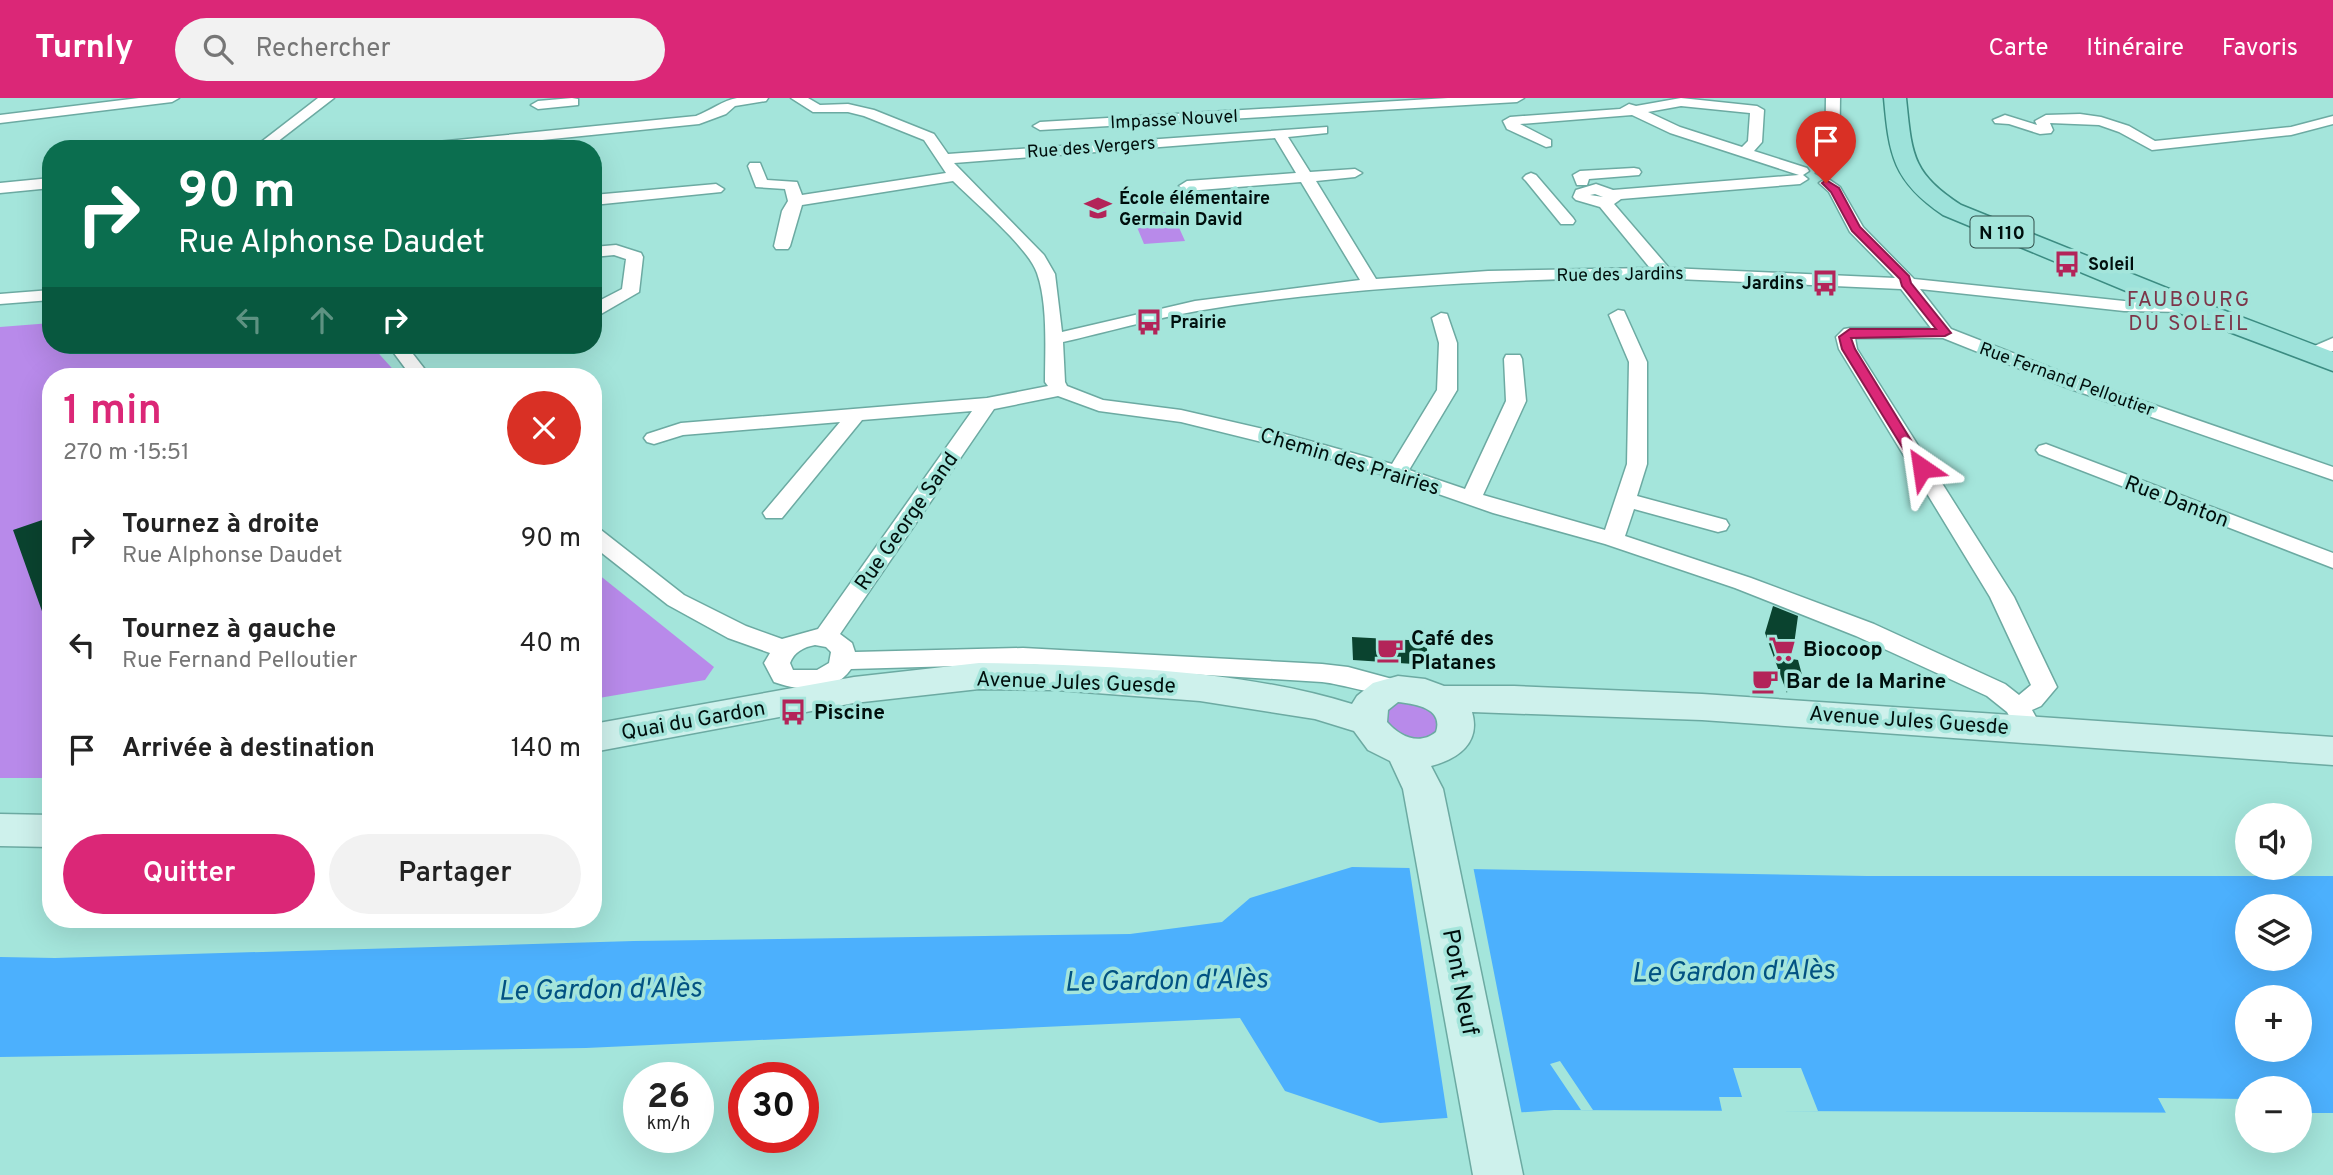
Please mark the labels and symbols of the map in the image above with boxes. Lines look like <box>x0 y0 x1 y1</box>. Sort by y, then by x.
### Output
street label: Impasse Nouvel <box>1110 106 1238 135</box>
pin <box>1796 111 1856 183</box>
street label: Rue des Vergers <box>1026 133 1156 164</box>
place label: École élémentaire Germain David <box>1119 186 1270 232</box>
school or university icon: École élémentaire Germain David <box>1083 193 1113 223</box>
road number: N 110 <box>1970 216 2034 248</box>
bus stop icon: Soleil <box>2052 249 2082 279</box>
place label: Soleil <box>2088 254 2135 277</box>
street label: Rue des Jardins <box>1556 263 1684 288</box>
bus stop icon: Jardins <box>1810 268 1840 298</box>
place label: Jardins <box>1742 273 1804 296</box>
district label: FAUBOURG DU SOLEIL <box>2127 287 2251 338</box>
bus stop icon: Prairie <box>1134 307 1164 337</box>
place label: Prairie <box>1170 312 1226 335</box>
street label: Rue Fernand Pelloutier <box>1976 338 2157 423</box>
street label: Chemin des Prairies <box>1256 422 1443 503</box>
position arrow <box>1885 431 1959 505</box>
street label: Rue George Sand <box>849 447 965 596</box>
street label: Rue Danton <box>2120 470 2232 535</box>
place label: Café des Platanes <box>1411 626 1496 677</box>
supermarket icon: Biocoop <box>1767 634 1797 664</box>
cafe icon: Café des Platanes <box>1375 635 1405 665</box>
place label: Biocoop <box>1803 637 1883 664</box>
cafe icon: Bar de la Marine <box>1750 666 1780 696</box>
street label: Avenue Jules Guesde <box>976 667 1176 700</box>
place label: Bar de la Marine <box>1786 669 1946 696</box>
street label: Quai du Gardon <box>619 696 767 747</box>
bus stop icon: Piscine <box>778 697 808 727</box>
place label: Piscine <box>814 700 885 727</box>
street label: Avenue Jules Guesde <box>1808 701 2009 742</box>
street label: Pont Neuf <box>1434 927 1484 1038</box>
water label: Le Gardon d'Alès <box>1631 953 1835 993</box>
water label: Le Gardon d'Alès <box>1064 962 1268 1002</box>
water label: Le Gardon d'Alès <box>498 971 702 1011</box>
speed limit sign: 30 <box>728 1062 819 1153</box>

